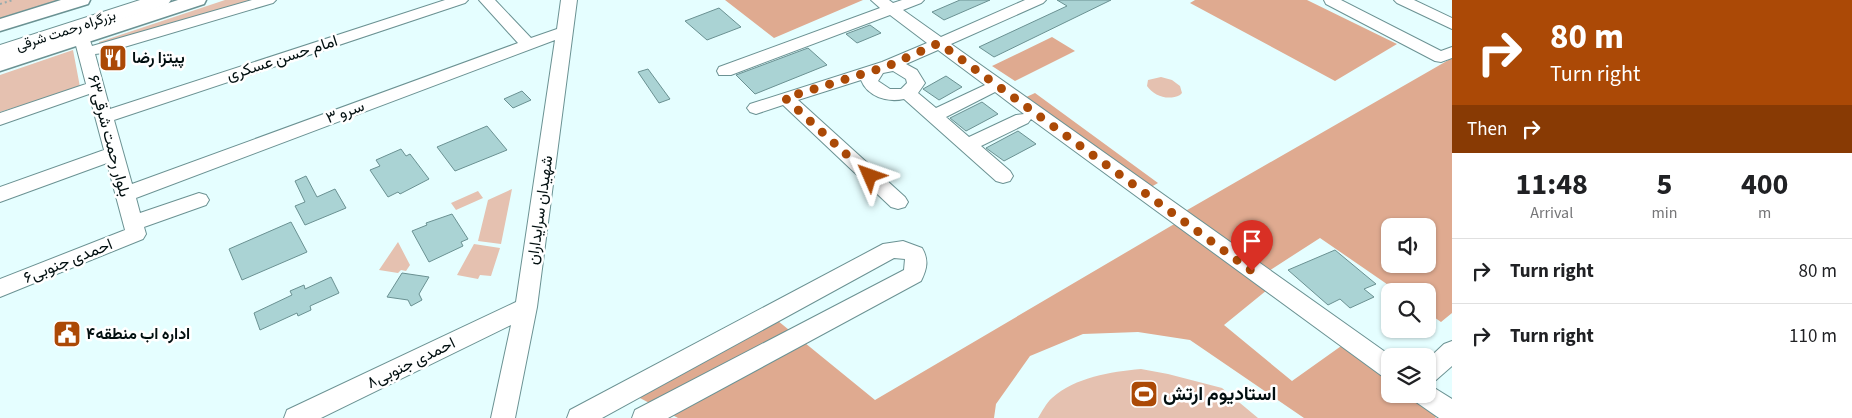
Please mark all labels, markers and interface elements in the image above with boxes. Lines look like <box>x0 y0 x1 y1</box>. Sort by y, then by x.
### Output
street label: بزرگراه رحمت شرقی <box>13 5 119 57</box>
text: 80 m <box>1550 12 1624 62</box>
icon: right <box>1467 20 1532 85</box>
street label: امام حسن عسکری <box>224 30 340 86</box>
restaurant icon: پیتزا رضا <box>98 43 128 73</box>
place label: پیتزا رضا <box>132 47 185 69</box>
text: Turn right <box>1550 58 1640 90</box>
street label: بلوار رحمت شرقی۶۳ <box>82 73 136 199</box>
street label: سرو ۳ <box>323 95 367 129</box>
icon: right <box>1517 115 1545 143</box>
text: Then <box>1467 116 1507 143</box>
position arrow <box>843 149 895 201</box>
street label: شهیدان سرایداران <box>521 154 559 266</box>
text: 11:48 <box>1516 163 1588 206</box>
text: 5 <box>1656 163 1672 206</box>
text: 400 <box>1741 163 1788 206</box>
text: Arrival <box>1530 202 1573 224</box>
text: min <box>1651 202 1677 224</box>
text: m <box>1758 202 1771 224</box>
map controls <box>1381 218 1436 403</box>
button: sound <box>1381 218 1436 273</box>
pin <box>1231 220 1273 271</box>
icon: arrive <box>1238 227 1266 255</box>
street label: احمدی جنوبی۶ <box>20 233 116 289</box>
icon: right <box>1467 257 1495 285</box>
text: Turn right <box>1510 258 1594 285</box>
text: 80 m <box>1799 258 1837 285</box>
button: search <box>1381 283 1436 338</box>
public building icon: اداره اب منطقه۴ <box>52 319 82 349</box>
icon: right <box>1467 322 1495 350</box>
place label: اداره اب منطقه۴ <box>86 323 190 345</box>
text: Turn right <box>1510 323 1594 350</box>
text: 110 m <box>1789 323 1837 350</box>
street label: احمدی جنوبی۸ <box>363 332 459 394</box>
button: layers <box>1381 348 1436 403</box>
sports icon: استادیوم ارتش <box>1129 379 1159 409</box>
place label: استادیوم ارتش <box>1163 381 1276 408</box>

